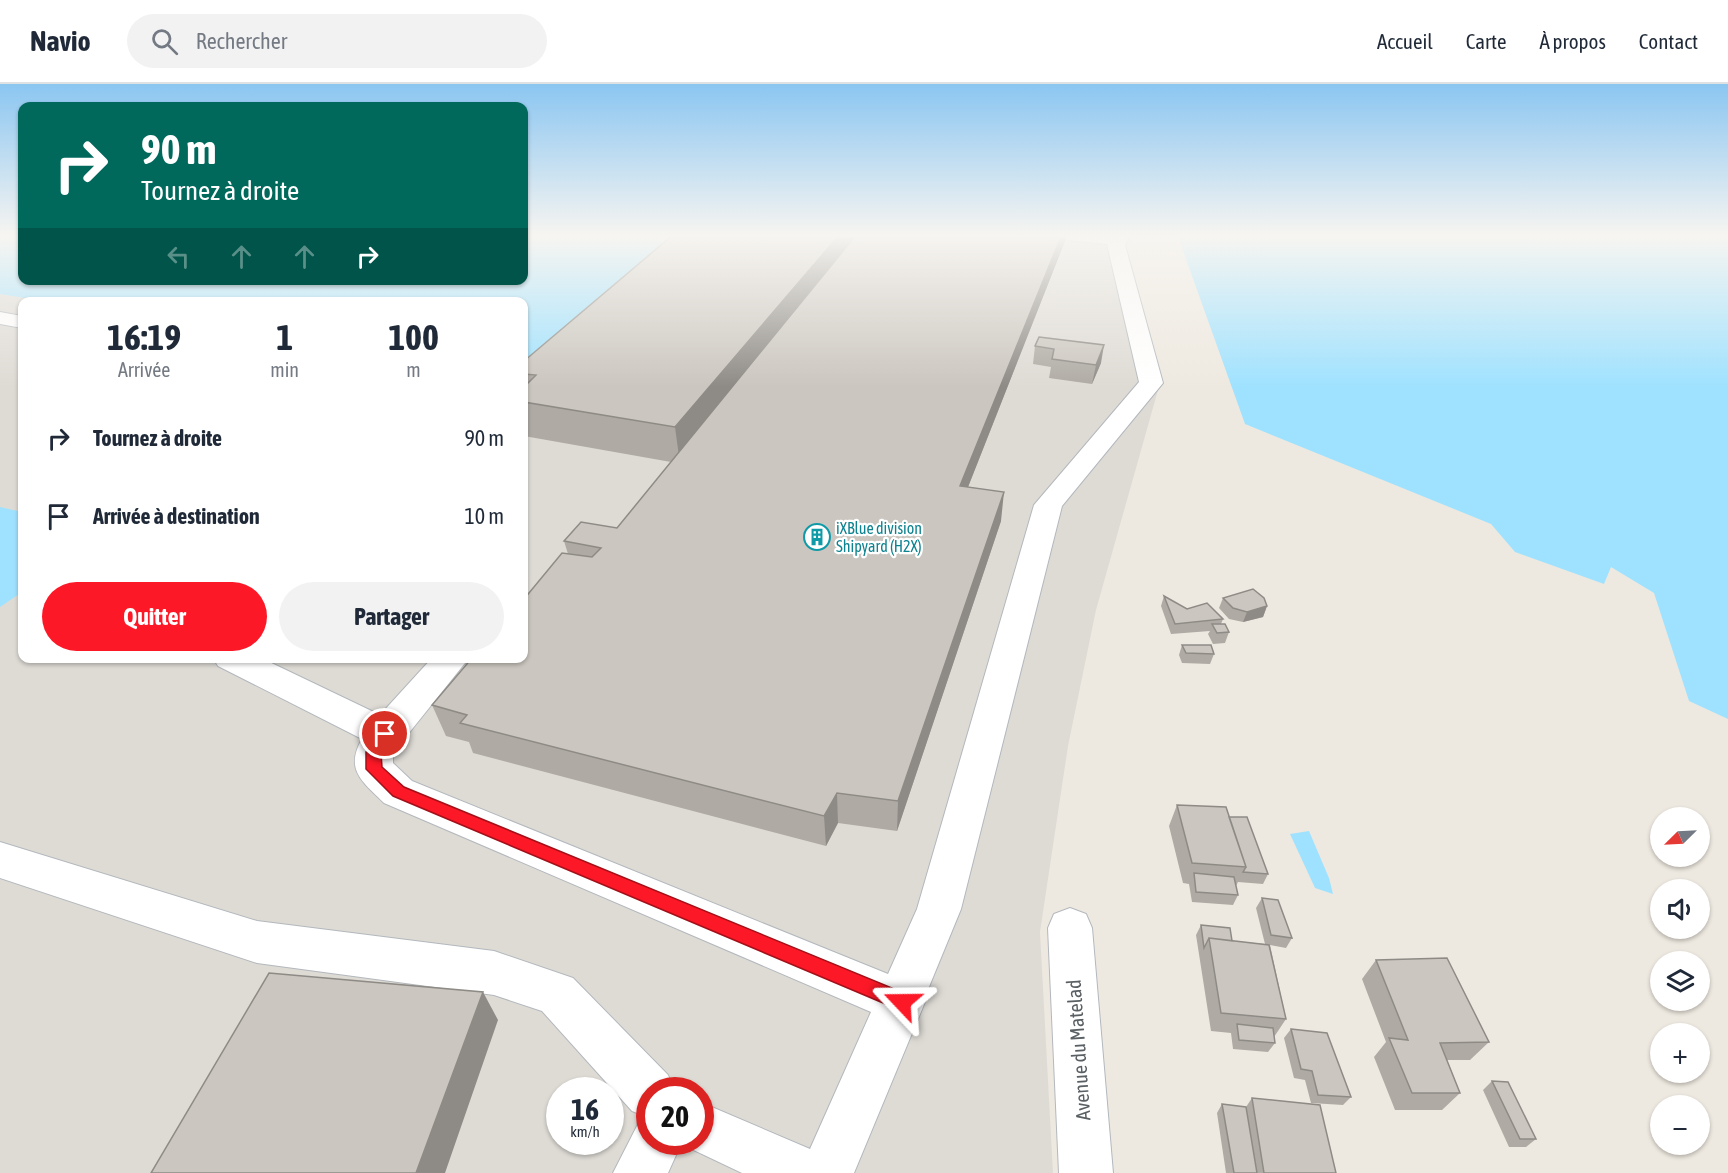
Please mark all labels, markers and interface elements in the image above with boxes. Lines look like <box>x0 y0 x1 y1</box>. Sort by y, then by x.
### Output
search box <box>127 14 547 68</box>
text: Navio <box>30 25 91 57</box>
icon: search <box>148 25 181 58</box>
text: Rechercher <box>196 28 287 54</box>
text: Accueil <box>1377 29 1433 53</box>
text: Carte <box>1466 29 1506 53</box>
text: À propos <box>1539 29 1606 53</box>
text: Contact <box>1639 29 1698 53</box>
text: 90 m <box>141 125 216 173</box>
icon: right <box>42 126 120 204</box>
text: Tournez à droite <box>141 175 299 206</box>
icon: left <box>162 240 195 273</box>
icon: ahead <box>225 240 258 273</box>
icon: ahead <box>288 240 321 273</box>
icon: right <box>351 240 384 273</box>
text: 16:19 <box>107 316 181 358</box>
text: 1 <box>276 316 293 358</box>
text: 100 <box>388 316 439 358</box>
text: Arrivée <box>118 358 170 381</box>
text: min <box>270 358 299 381</box>
text: m <box>406 358 421 381</box>
icon: right <box>42 422 75 455</box>
text: Tournez à droite <box>93 425 222 451</box>
text: 90 m <box>464 425 504 451</box>
icon: arrive <box>42 500 75 533</box>
text: Arrivée à destination <box>93 503 260 529</box>
text: 10 m <box>464 503 504 529</box>
place label: iXBlue division Shipyard (H2X) <box>836 519 922 556</box>
building icon: iXBlue division Shipyard (H2X) <box>802 522 832 552</box>
button: Quitter <box>42 582 267 651</box>
button: Partager <box>279 582 504 651</box>
pin <box>359 708 410 759</box>
icon: arrive <box>368 717 401 750</box>
north arrow <box>1650 807 1710 867</box>
map controls <box>1650 807 1710 1155</box>
button: sound <box>1650 879 1710 939</box>
button: layers <box>1650 951 1710 1011</box>
position arrow <box>870 970 934 1034</box>
street label: Avenue du Matelad <box>1062 979 1094 1121</box>
button: + <box>1650 1023 1710 1083</box>
speed limit sign: 20 <box>636 1077 714 1155</box>
text: 16 <box>571 1092 599 1126</box>
button: − <box>1650 1095 1710 1155</box>
text: km/h <box>570 1123 600 1140</box>

